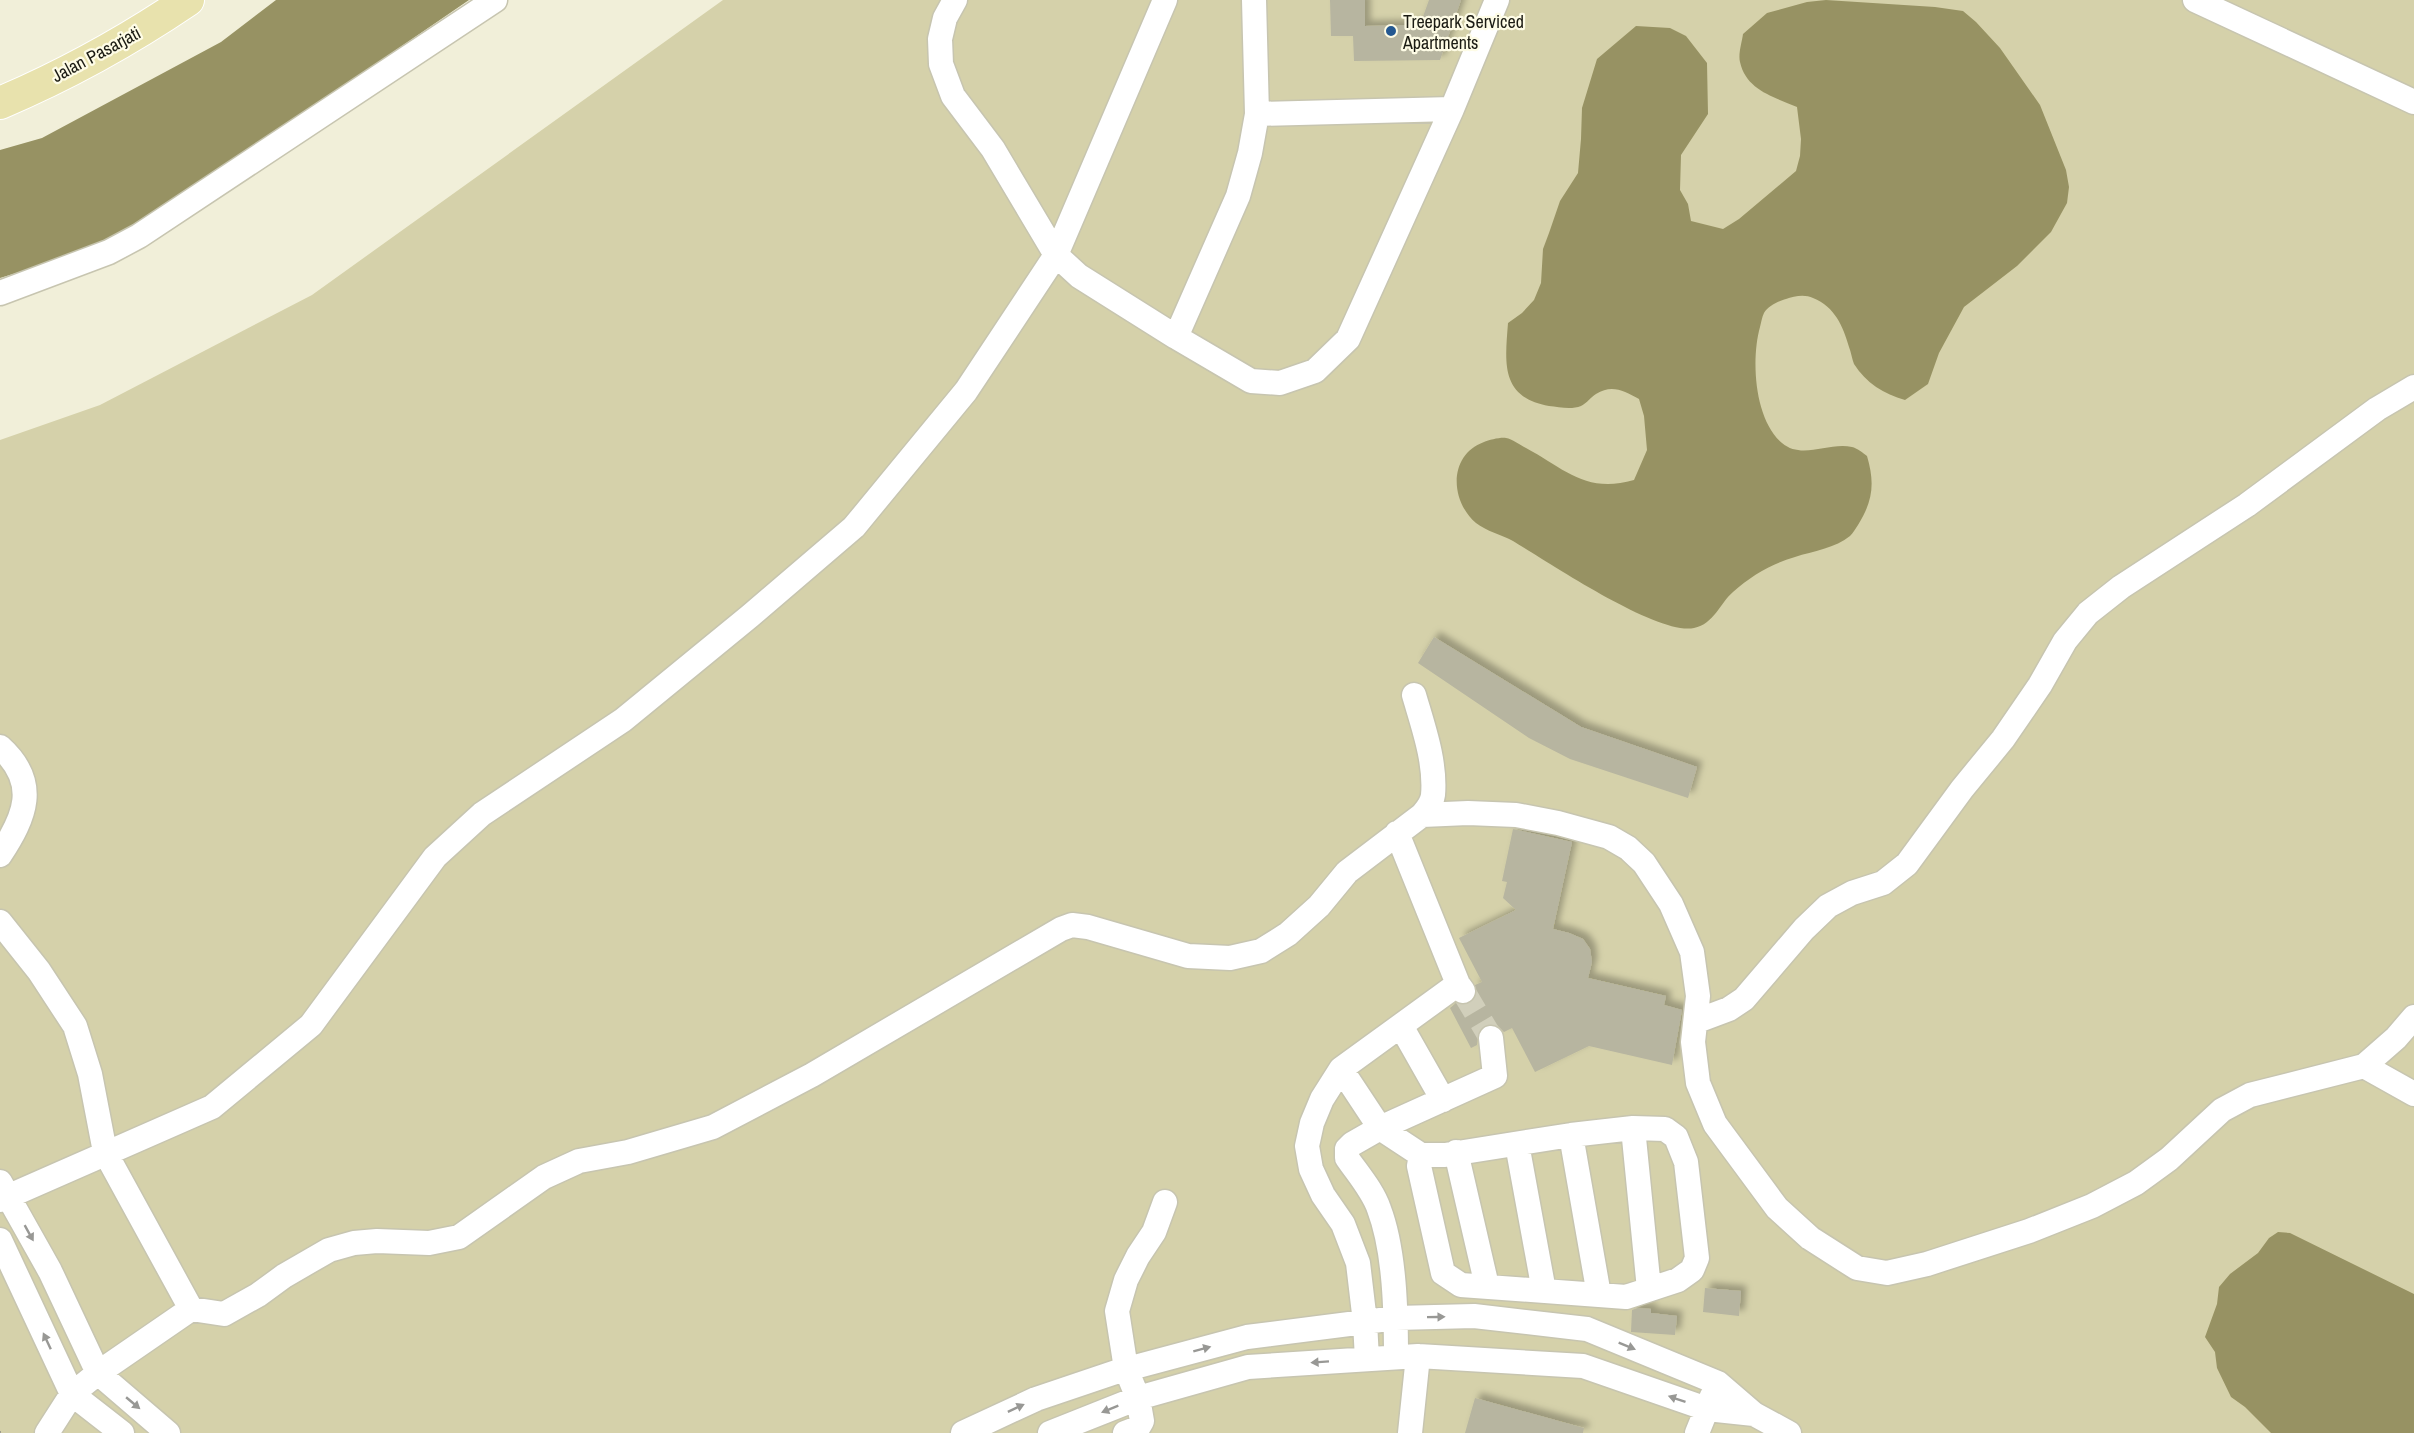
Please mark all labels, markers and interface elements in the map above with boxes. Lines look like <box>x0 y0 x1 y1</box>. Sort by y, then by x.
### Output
place label: Treepark Serviced Apartments <box>1402 9 1524 55</box>
street label: Jalan Pasarjati <box>47 20 145 88</box>
marker: Treepark Serviced Apartments <box>1384 24 1398 38</box>
one-way arrow <box>24 1225 34 1242</box>
one-way arrow <box>1426 1313 1445 1322</box>
one-way arrow <box>42 1332 51 1349</box>
one-way arrow <box>1618 1342 1636 1351</box>
one-way arrow <box>1193 1344 1211 1353</box>
one-way arrow <box>1310 1358 1329 1367</box>
one-way arrow <box>1667 1393 1685 1403</box>
one-way arrow <box>125 1396 140 1409</box>
one-way arrow <box>1008 1404 1025 1413</box>
one-way arrow <box>1101 1405 1119 1414</box>

